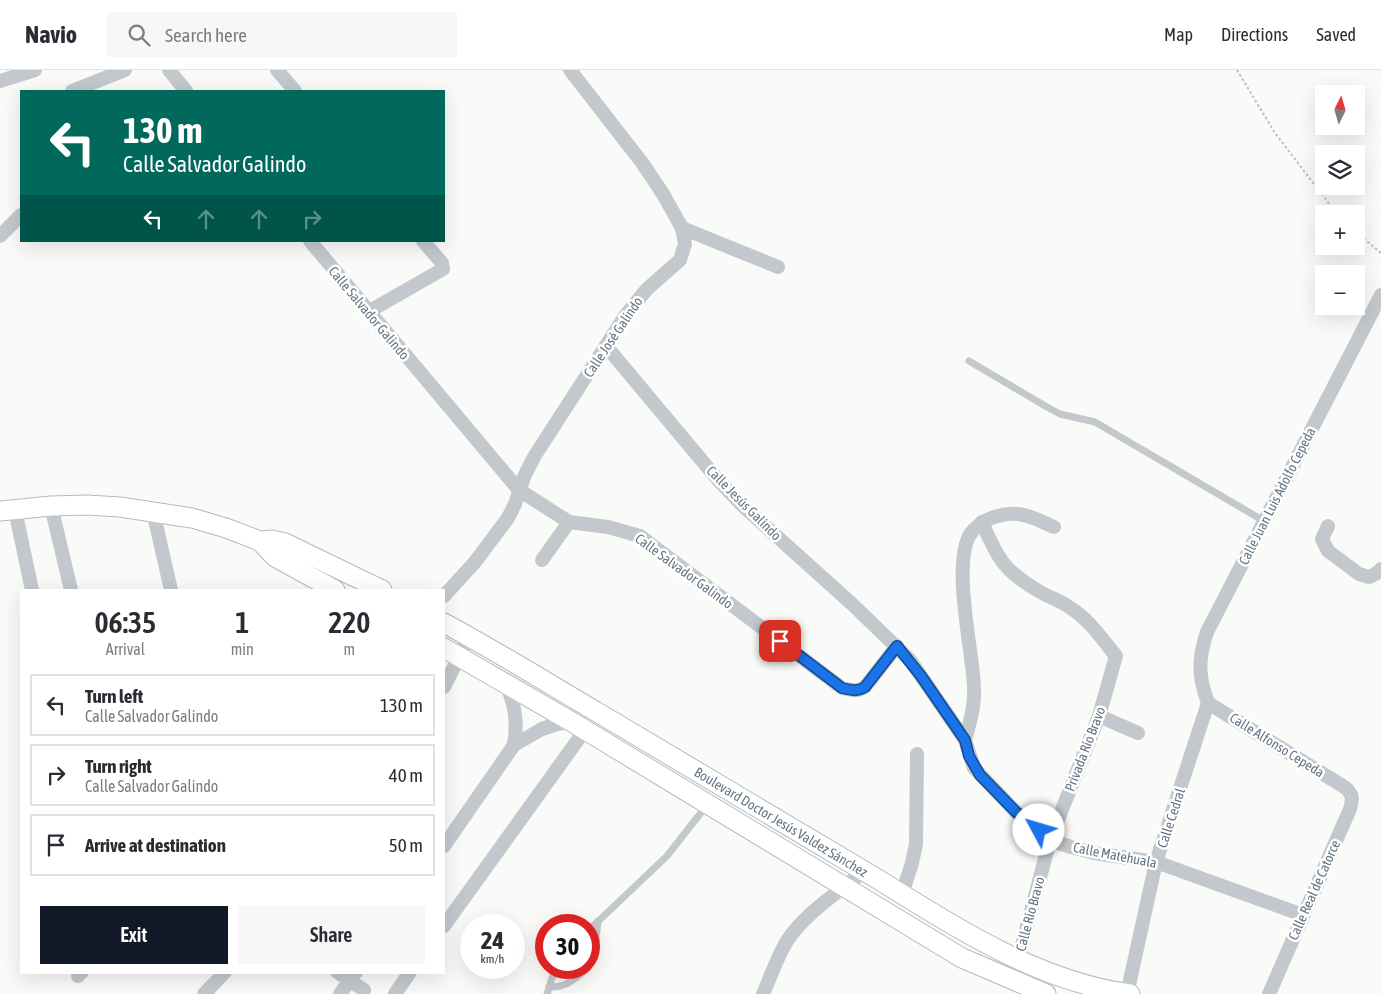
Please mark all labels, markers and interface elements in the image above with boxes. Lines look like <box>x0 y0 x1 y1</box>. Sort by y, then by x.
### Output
search box <box>107 12 457 57</box>
text: Navio <box>25 21 77 48</box>
icon: search <box>125 21 153 49</box>
text: Search here <box>165 24 247 46</box>
text: Map <box>1164 24 1193 45</box>
text: Directions <box>1221 24 1288 45</box>
text: Saved <box>1316 24 1356 45</box>
north arrow <box>1315 85 1365 135</box>
map controls <box>1315 85 1365 315</box>
icon: left <box>40 110 105 175</box>
text: 130 m <box>123 110 202 150</box>
button: layers <box>1315 145 1365 195</box>
text: Calle Salvador Galindo <box>123 151 306 177</box>
icon: left <box>139 205 167 233</box>
icon: ahead <box>192 205 220 233</box>
icon: ahead <box>245 205 273 233</box>
icon: right <box>298 205 326 233</box>
button: + <box>1315 205 1365 255</box>
street label: Calle Salvador Galindo <box>325 263 413 363</box>
button: − <box>1315 265 1365 315</box>
street label: Calle José Galindo <box>580 294 646 380</box>
street label: Calle Juan Luis Adolfo Cepeda <box>1235 425 1319 567</box>
street label: Calle Jesús Galindo <box>703 462 785 544</box>
street label: Calle Salvador Galindo <box>632 530 736 612</box>
text: 06:35 <box>94 605 156 639</box>
text: 1 <box>235 605 249 639</box>
text: 220 <box>328 605 370 639</box>
pin <box>759 620 801 662</box>
icon: arrive <box>766 627 794 655</box>
text: Arrival <box>106 640 145 658</box>
text: min <box>231 640 254 658</box>
text: m <box>344 640 355 658</box>
text: Turn left <box>85 685 143 707</box>
icon: left <box>42 691 70 719</box>
text: 130 m <box>380 694 423 716</box>
street label: Privada Río Bravo <box>1062 704 1108 794</box>
text: Calle Salvador Galindo <box>85 707 218 725</box>
street label: Calle Alfonso Cepeda <box>1227 710 1327 780</box>
text: Turn right <box>85 755 152 777</box>
icon: right <box>42 761 70 789</box>
text: 40 m <box>389 764 423 786</box>
street label: Boulevard Doctor Jesús Valdez Sánchez <box>692 764 870 880</box>
text: Calle Salvador Galindo <box>85 777 218 795</box>
street label: Calle Cedral <box>1154 786 1188 850</box>
position arrow <box>1012 803 1064 855</box>
icon: arrive <box>42 831 70 859</box>
text: Arrive at destination <box>85 834 226 856</box>
text: 50 m <box>389 834 423 856</box>
street label: Calle Real de Catorce <box>1285 838 1343 942</box>
street label: Calle Matehuala <box>1072 839 1158 871</box>
street label: Calle Río Bravo <box>1012 875 1048 953</box>
button: Exit <box>40 906 228 964</box>
button: Share <box>238 906 425 964</box>
speed limit sign: 30 <box>535 914 600 979</box>
text: 24 <box>481 926 504 954</box>
text: km/h <box>481 952 504 966</box>

